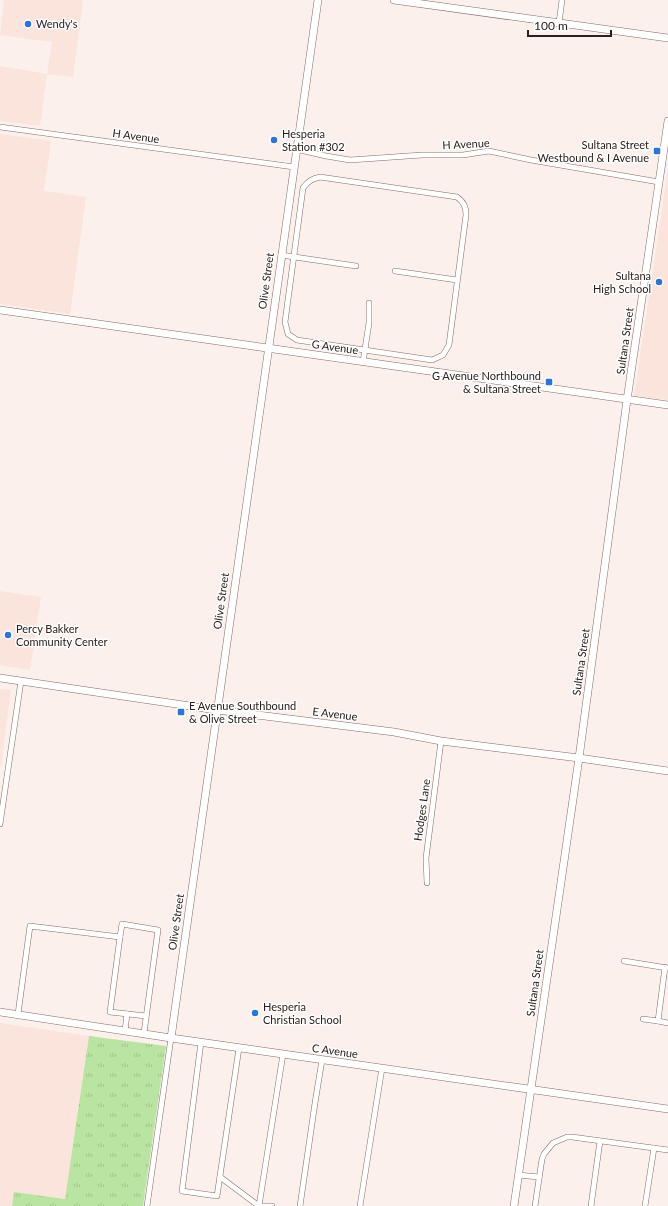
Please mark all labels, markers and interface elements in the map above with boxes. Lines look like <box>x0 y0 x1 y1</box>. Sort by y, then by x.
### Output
scale bar <box>528 12 611 38</box>
place label: Wendy's <box>36 17 78 30</box>
text: 100 m <box>534 18 568 33</box>
marker: Wendy's <box>23 19 33 29</box>
street label: H Avenue <box>112 126 161 145</box>
place label: Hesperia Station #302 <box>282 127 345 153</box>
marker: Hesperia Station #302 <box>269 135 279 145</box>
street label: H Avenue <box>442 136 490 151</box>
place label: Sultana Street Westbound & I Avenue <box>537 138 649 164</box>
marker: Sultana Street Westbound & I Avenue <box>652 146 662 156</box>
street label: Olive Street <box>255 252 276 310</box>
place label: Sultana High School <box>593 269 651 295</box>
marker: Sultana High School <box>654 277 664 287</box>
street label: Sultana Street <box>613 307 636 375</box>
street label: G Avenue <box>311 337 359 356</box>
place label: G Avenue Northbound & Sultana Street <box>432 369 541 395</box>
marker: G Avenue Northbound & Sultana Street <box>544 377 554 387</box>
street label: Olive Street <box>210 572 231 630</box>
place label: Percy Bakker Community Center <box>16 622 107 648</box>
street label: Sultana Street <box>569 628 592 696</box>
marker: Percy Bakker Community Center <box>3 630 13 640</box>
place label: E Avenue Southbound & Olive Street <box>189 699 296 725</box>
street label: E Avenue <box>312 704 358 723</box>
marker: E Avenue Southbound & Olive Street <box>176 707 186 717</box>
street label: Hodges Lane <box>411 778 432 842</box>
street label: Olive Street <box>165 893 186 951</box>
street label: Sultana Street <box>523 949 546 1017</box>
place label: Hesperia Christian School <box>263 1000 342 1026</box>
marker: Hesperia Christian School <box>250 1008 260 1018</box>
street label: C Avenue <box>311 1041 359 1060</box>

